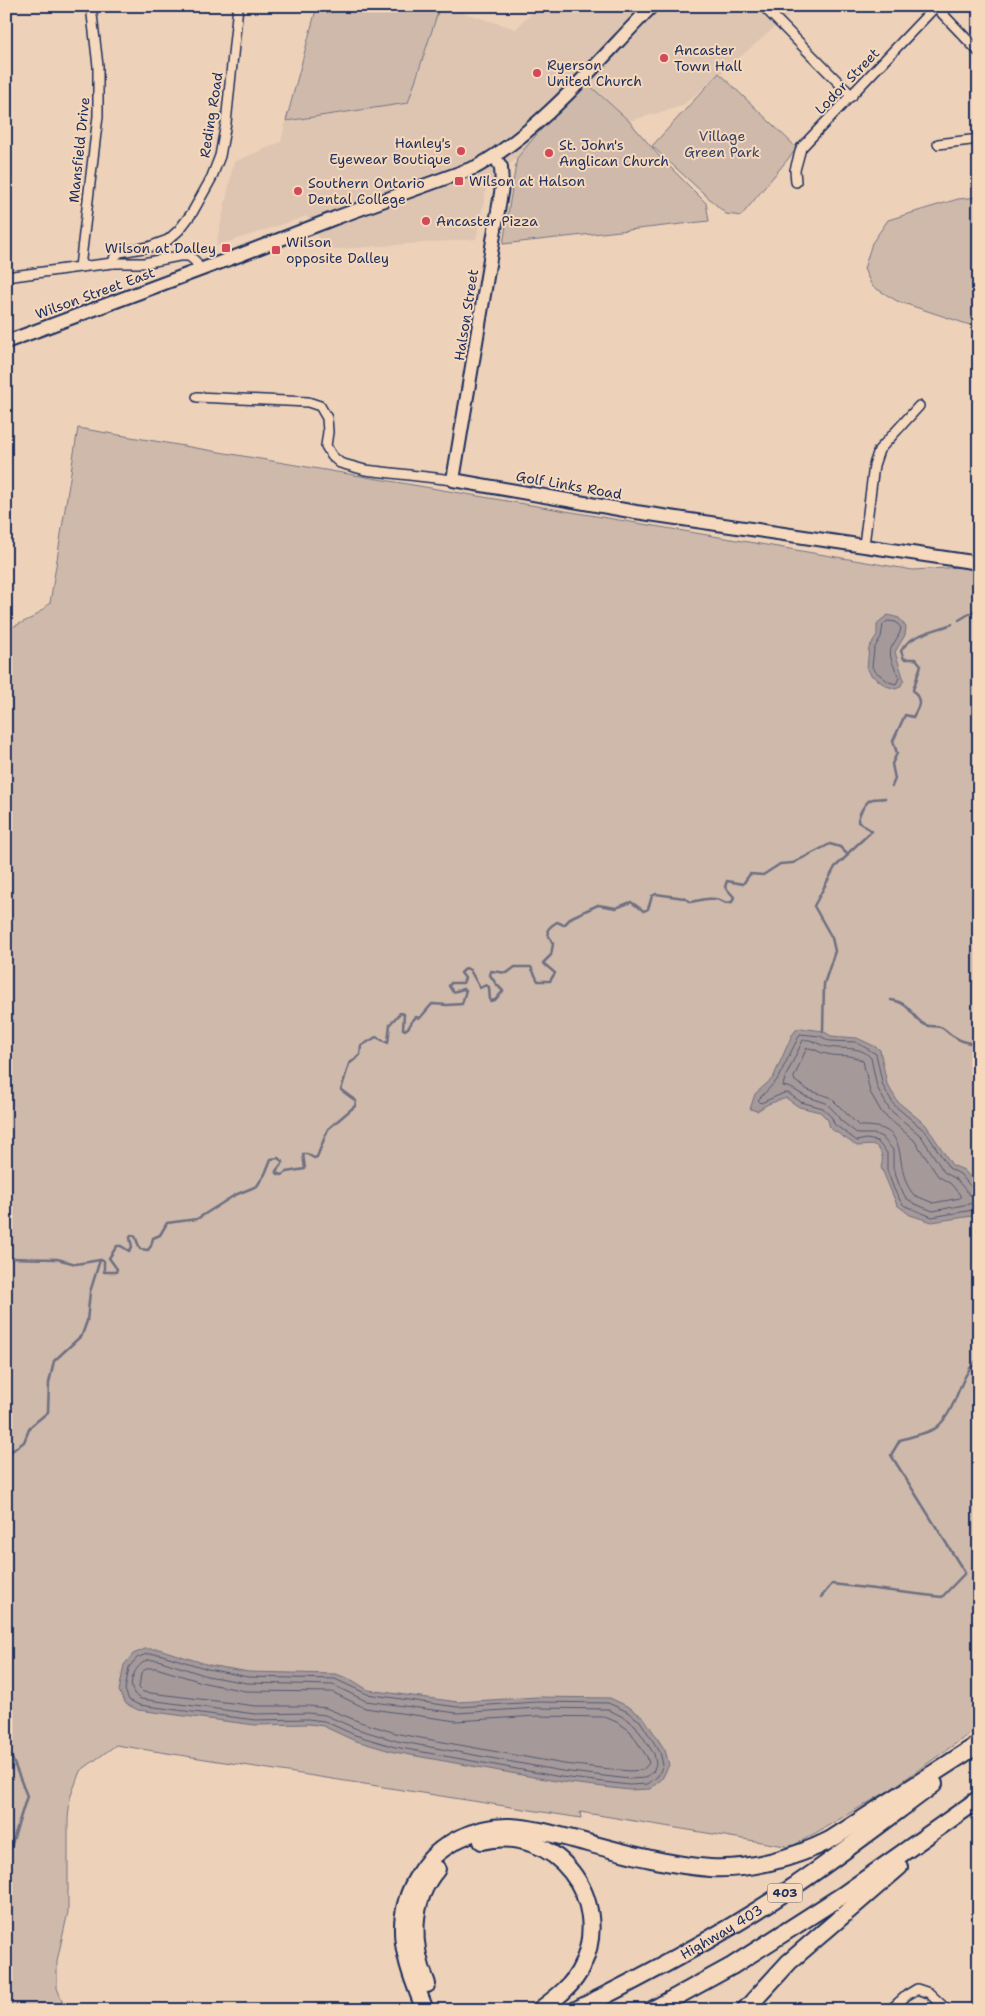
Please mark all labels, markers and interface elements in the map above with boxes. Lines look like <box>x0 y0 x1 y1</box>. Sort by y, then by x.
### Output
place label: Ancaster Town Hall <box>674 41 743 75</box>
street label: Lodor Street <box>811 44 883 118</box>
marker: Ancaster Town Hall <box>658 52 670 64</box>
place label: Ryerson United Church <box>547 56 642 90</box>
marker: Ryerson United Church <box>531 67 543 79</box>
street label: Reding Road <box>195 71 227 159</box>
street label: Mansfield Drive <box>64 96 94 204</box>
park label: Village Green Park <box>684 127 760 161</box>
place label: Hanley's Eyewear Boutique <box>329 134 451 168</box>
place label: St. John's Anglican Church <box>559 136 669 170</box>
marker: Hanley's Eyewear Boutique <box>455 145 467 157</box>
marker: St. John's Anglican Church <box>543 147 555 159</box>
place label: Wilson at Halson <box>469 172 586 190</box>
place label: Southern Ontario Dental College <box>308 174 425 208</box>
marker: Wilson at Halson <box>453 175 465 187</box>
marker: Southern Ontario Dental College <box>292 185 304 197</box>
place label: Ancaster Pizza <box>436 212 538 230</box>
marker: Ancaster Pizza <box>420 215 432 227</box>
place label: Wilson opposite Dalley <box>286 233 389 267</box>
place label: Wilson at Dalley <box>105 239 216 257</box>
marker: Wilson at Dalley <box>220 242 232 254</box>
marker: Wilson opposite Dalley <box>270 244 282 256</box>
street label: Wilson Street East <box>33 263 157 323</box>
street label: Halson Street <box>450 268 482 362</box>
street label: Golf Links Road <box>515 467 624 503</box>
road number: 403 <box>768 1884 802 1902</box>
street label: Highway 403 <box>677 1900 766 1963</box>

